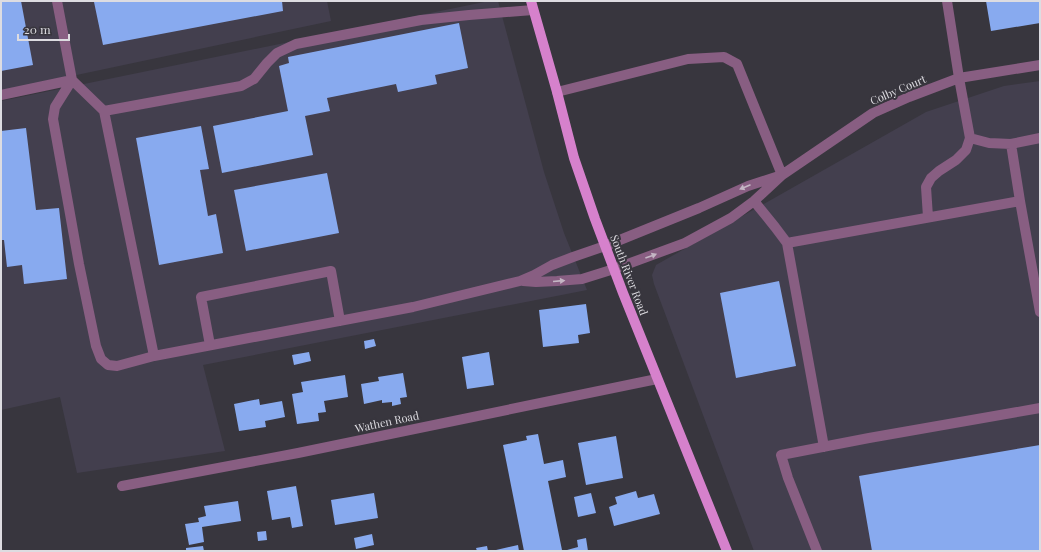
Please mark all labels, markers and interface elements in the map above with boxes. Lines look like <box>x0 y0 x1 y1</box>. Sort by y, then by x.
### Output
scale bar <box>18 16 69 42</box>
text: 20 m <box>24 21 51 37</box>
street label: Colby Court <box>867 71 928 108</box>
one-way arrow <box>739 185 751 191</box>
street label: South River Road <box>607 232 652 318</box>
one-way arrow <box>645 253 657 259</box>
one-way arrow <box>553 278 565 284</box>
street label: Wathen Road <box>352 407 421 436</box>

